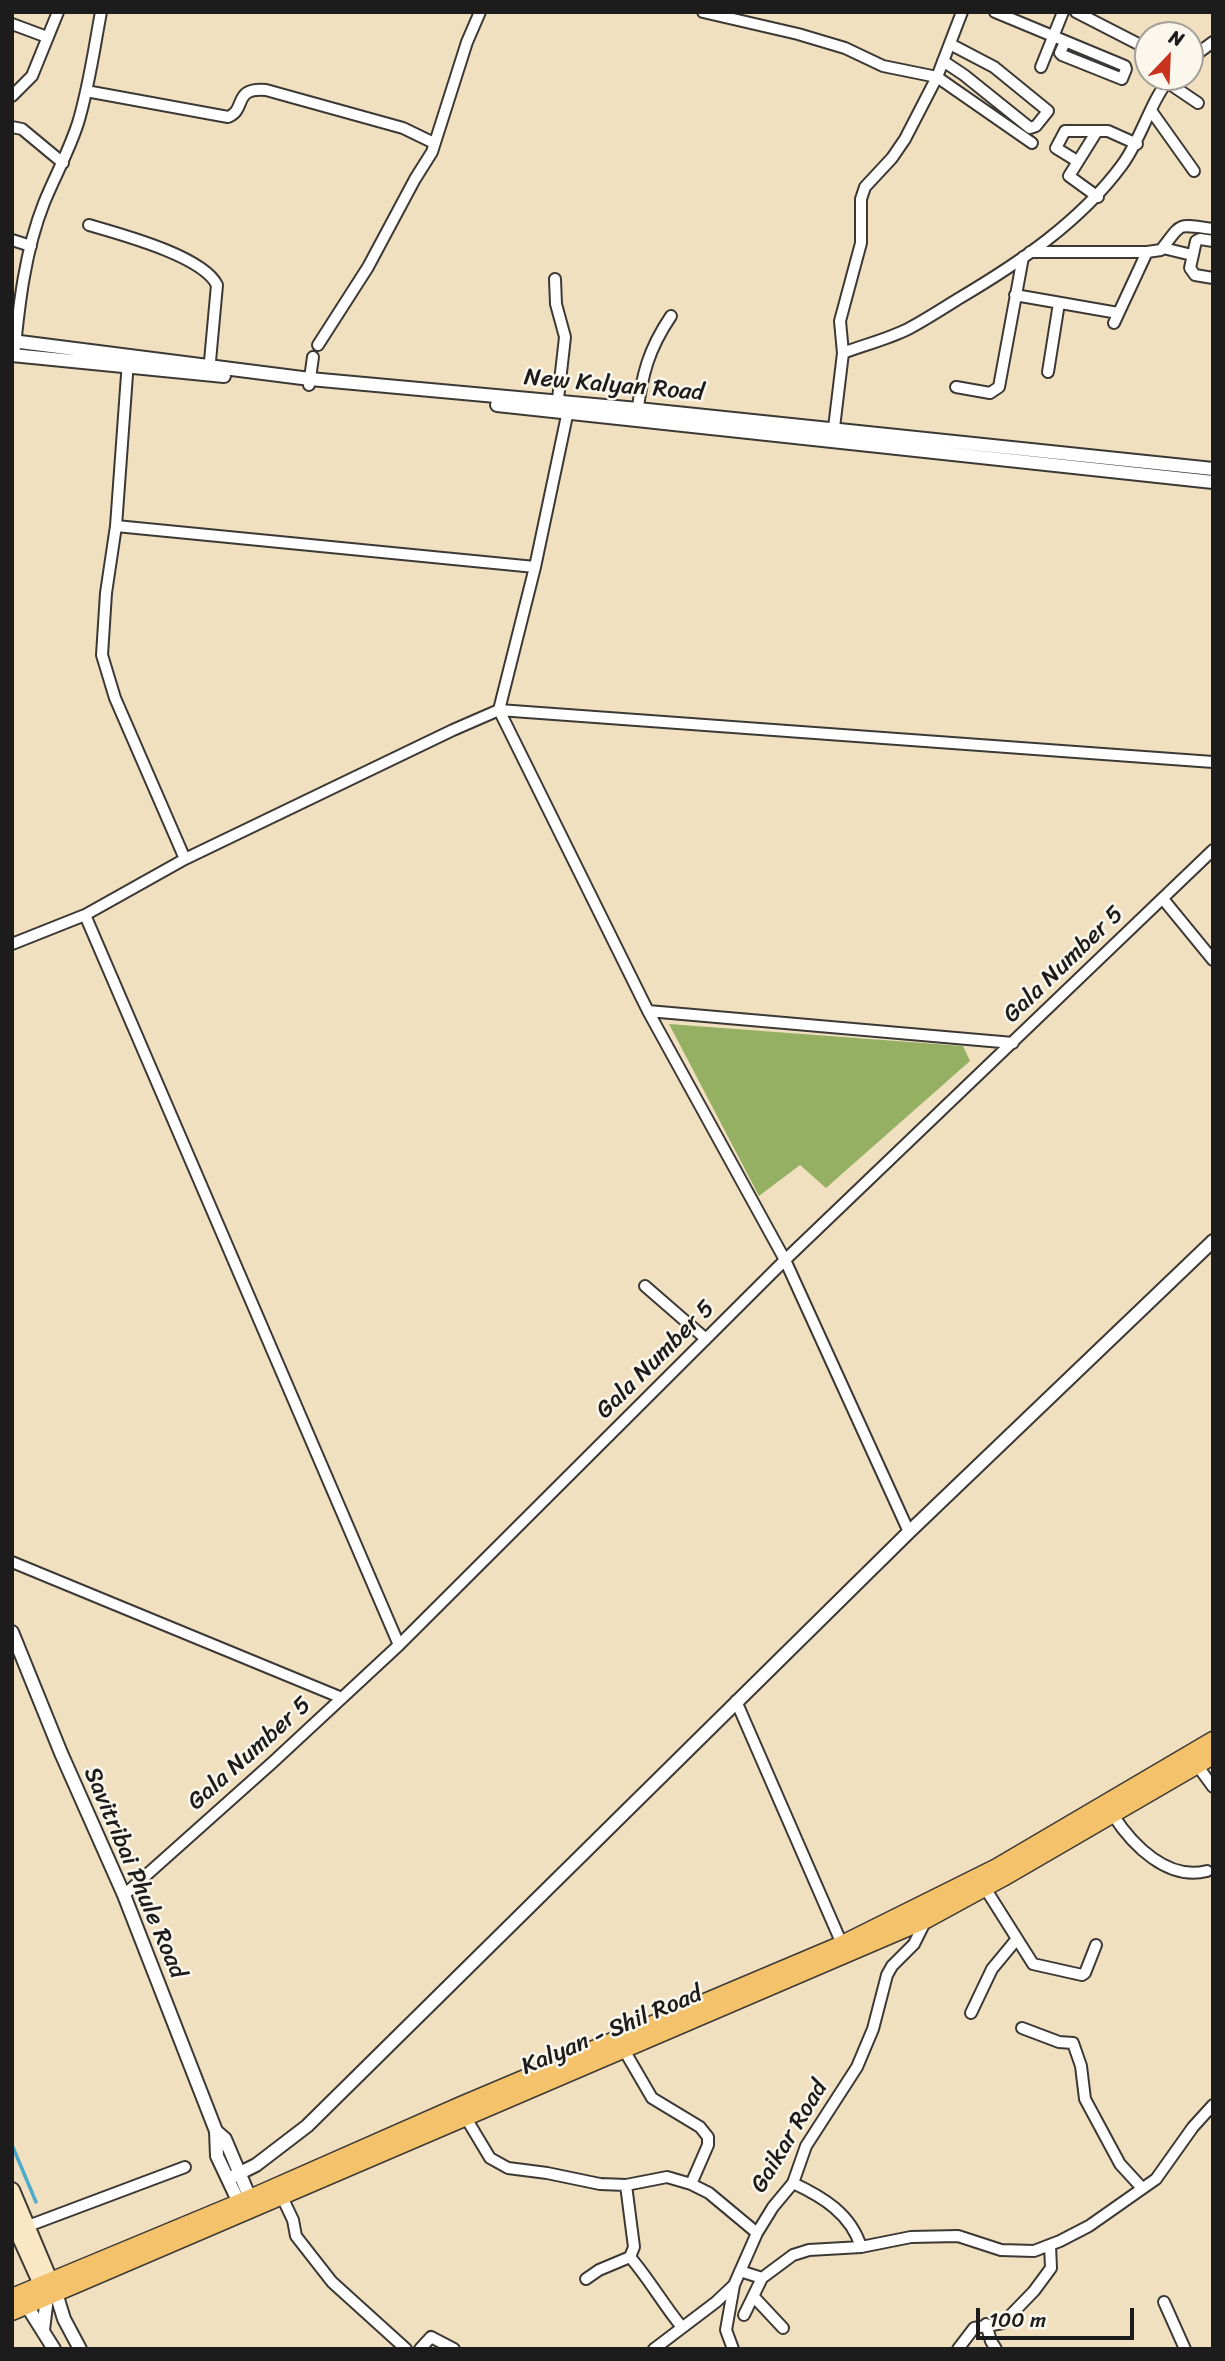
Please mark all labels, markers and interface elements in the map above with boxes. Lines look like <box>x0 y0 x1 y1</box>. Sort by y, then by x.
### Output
text: N <box>1164 20 1189 56</box>
north arrow <box>1134 21 1204 91</box>
street label: New Kalyan Road <box>523 364 705 408</box>
street label: Gala Number 5 <box>998 900 1130 1030</box>
street label: Gala Number 5 <box>591 1295 721 1425</box>
street label: Gala Number 5 <box>182 1691 318 1817</box>
street label: Savitribai Phule Road <box>76 1763 192 1983</box>
street label: Kalyan - Shil Road <box>517 1980 707 2082</box>
street label: Gaikar Road <box>745 2076 835 2198</box>
scale bar <box>980 2294 1138 2338</box>
text: 100 m <box>989 2301 1046 2339</box>

